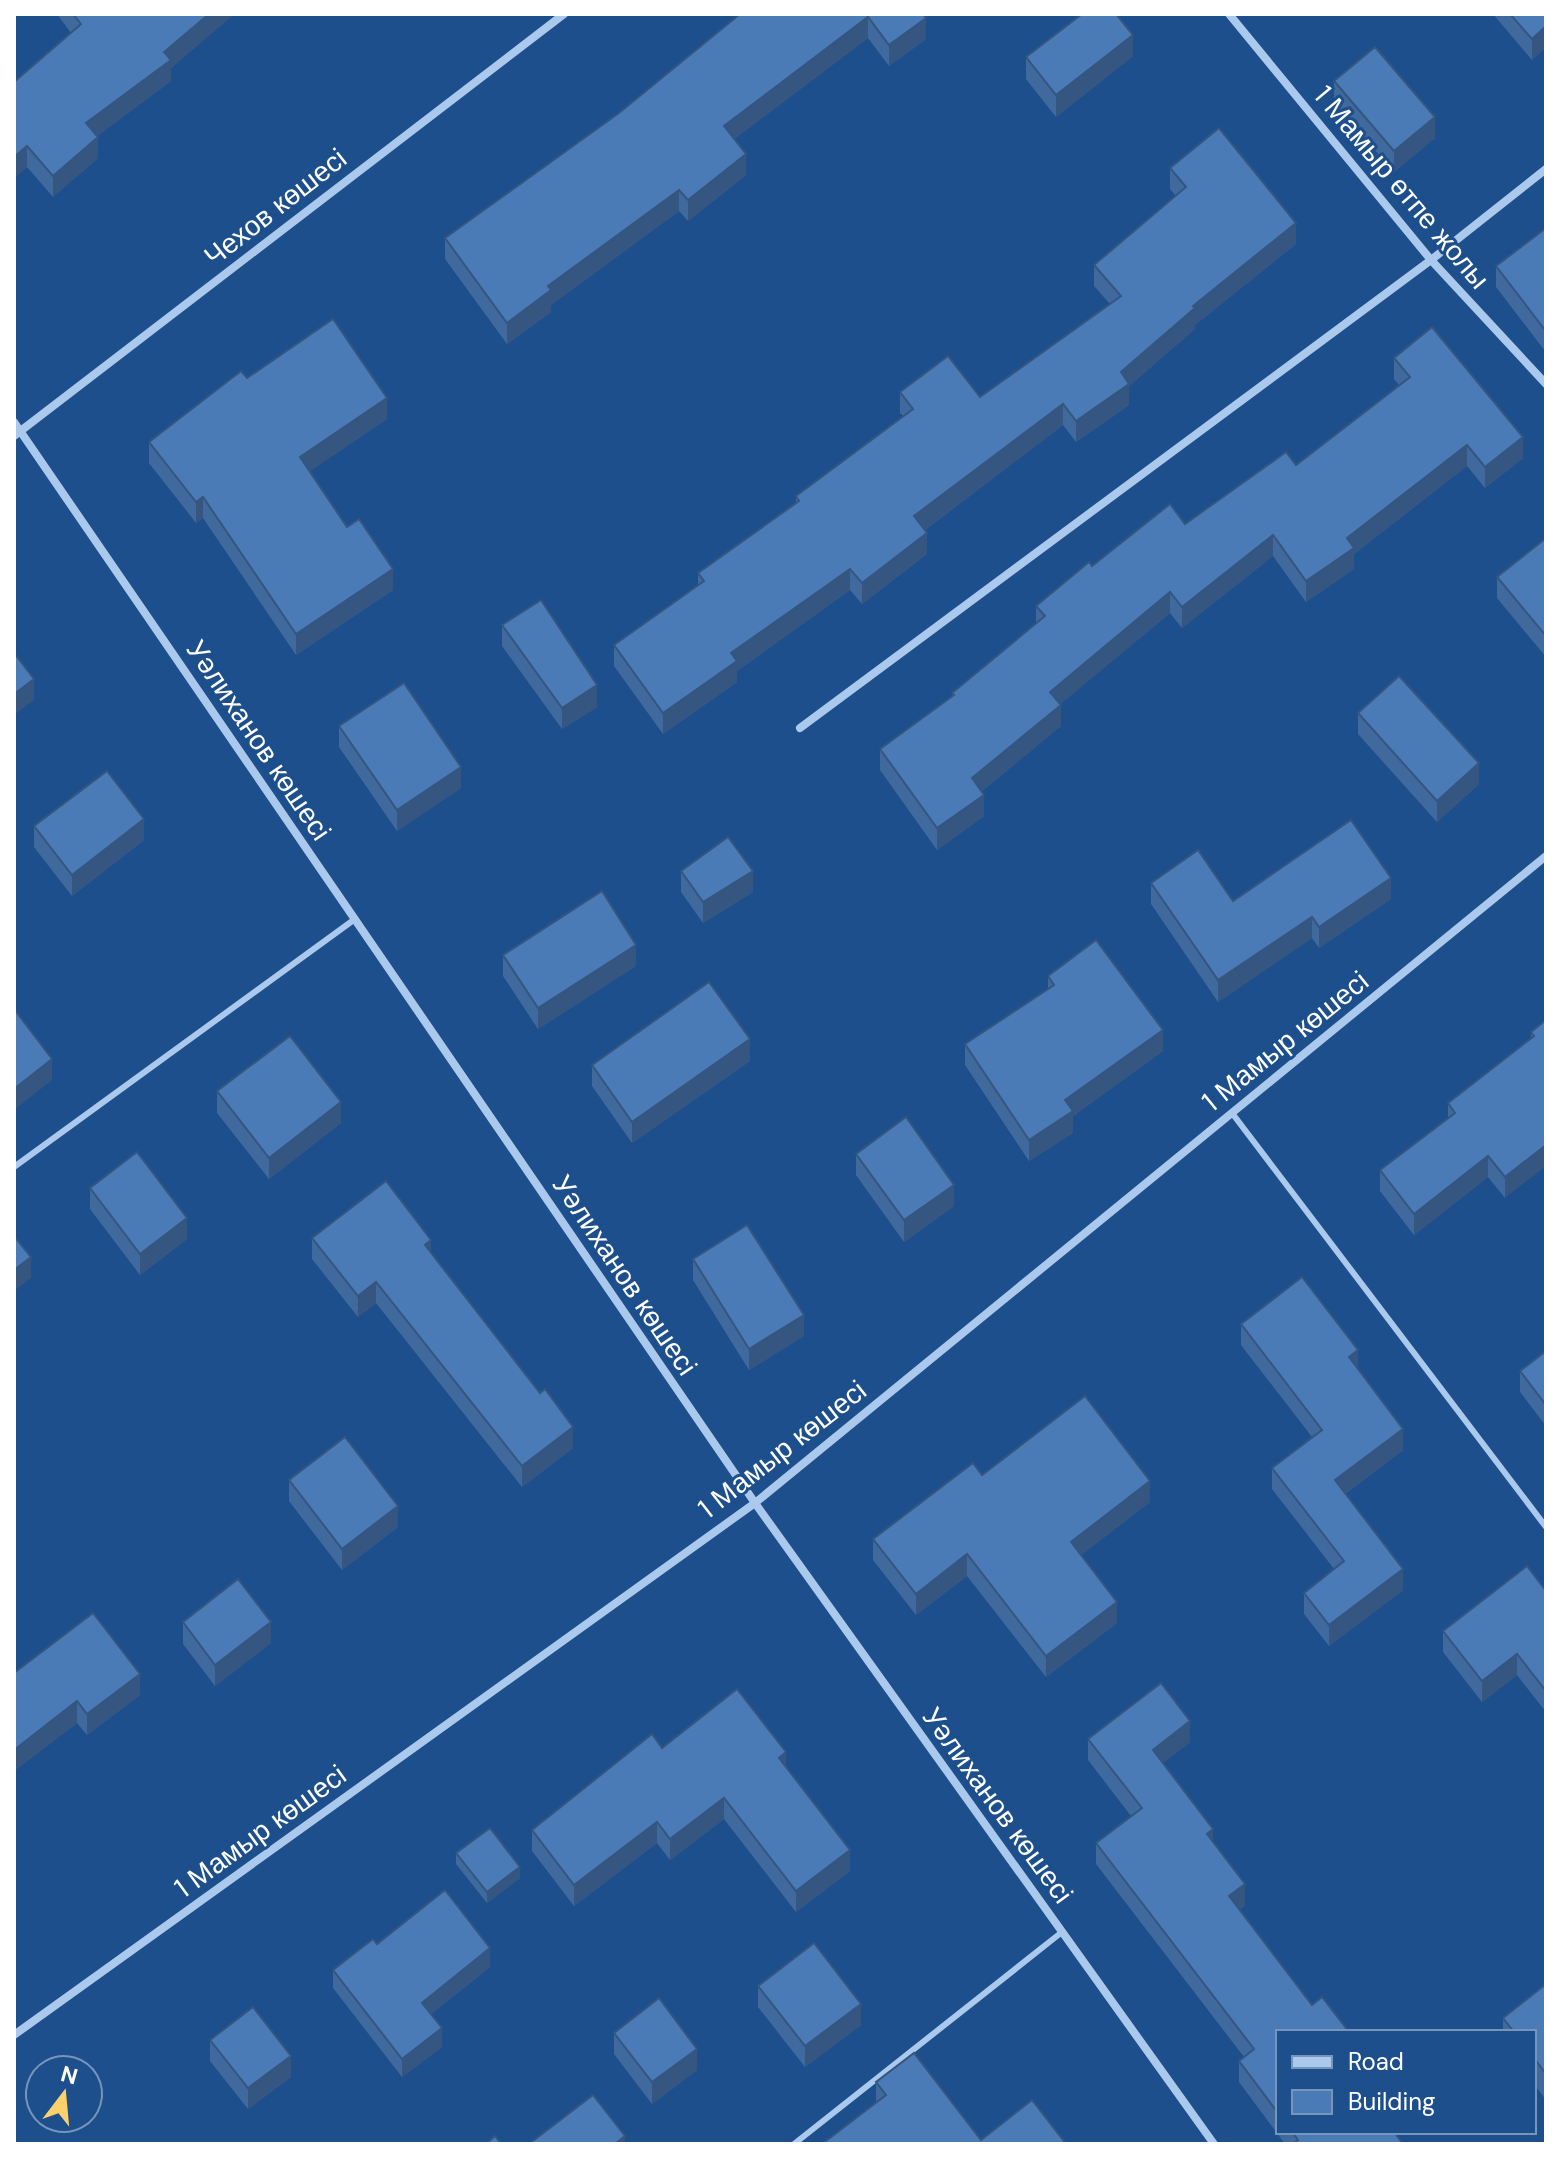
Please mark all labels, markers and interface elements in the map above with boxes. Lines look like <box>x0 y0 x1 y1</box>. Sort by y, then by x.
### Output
street label: 1 Мамыр өтпе жолы <box>1306 78 1498 297</box>
street label: Чехов көшесі <box>196 140 354 275</box>
street label: Уәлиханов көшесі <box>178 633 339 848</box>
street label: 1 Мамыр көшесі <box>1194 963 1376 1120</box>
street label: Уәлиханов көшесі <box>544 1168 705 1383</box>
street label: 1 Мамыр көшесі <box>691 1372 874 1527</box>
street label: Уәлиханов көшесі <box>914 1700 1081 1911</box>
street label: 1 Мамыр көшесі <box>167 1757 354 1906</box>
legend <box>1276 2030 1536 2134</box>
text: Road <box>1348 2046 1404 2077</box>
north arrow <box>24 2054 104 2134</box>
text: N <box>58 2059 81 2091</box>
text: Building <box>1348 2086 1435 2117</box>

